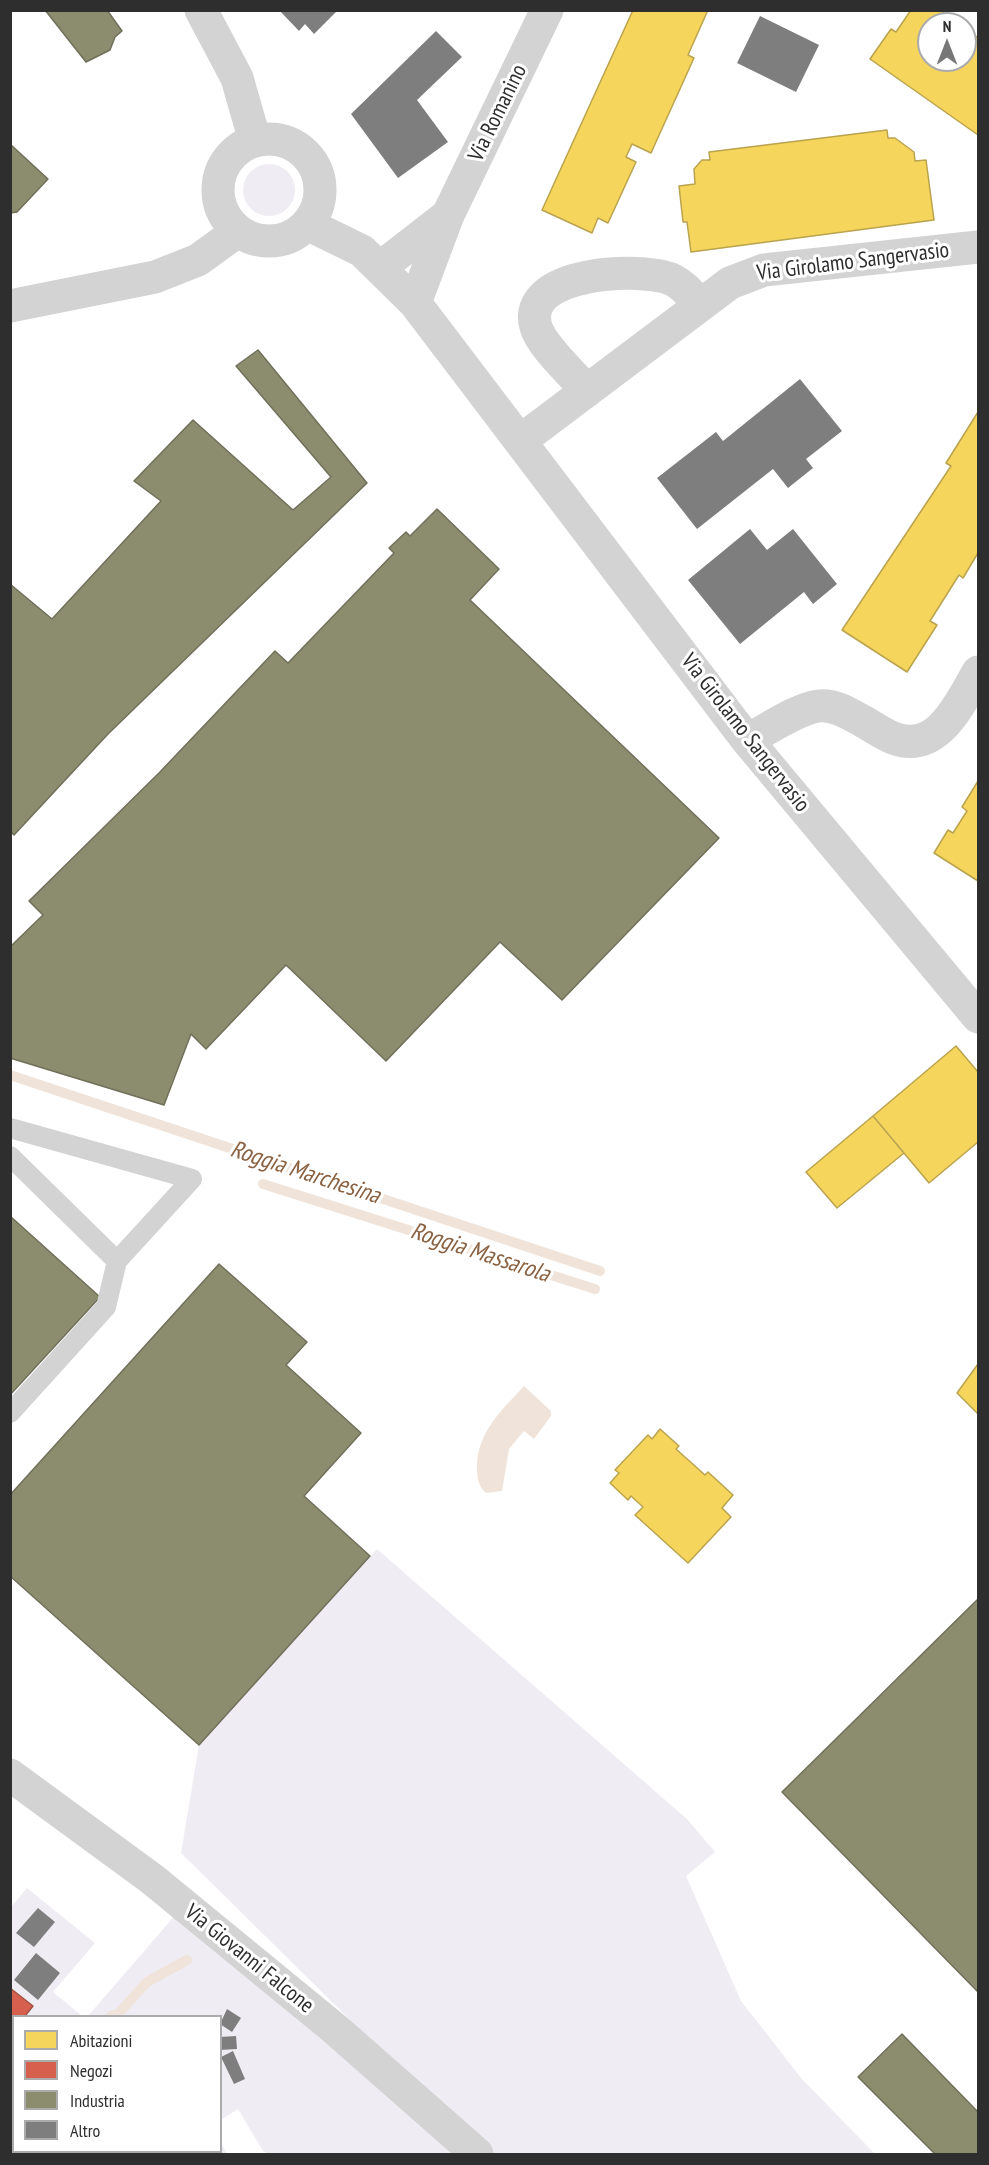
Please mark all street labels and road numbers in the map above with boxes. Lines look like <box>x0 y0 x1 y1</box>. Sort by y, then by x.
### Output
street label: Via Romanino <box>463 60 533 166</box>
street label: Via Girolamo Sangervasio <box>755 237 951 287</box>
street label: Via Girolamo Sangervasio <box>675 649 815 817</box>
street label: Via Giovanni Falcone <box>179 1899 319 2019</box>

